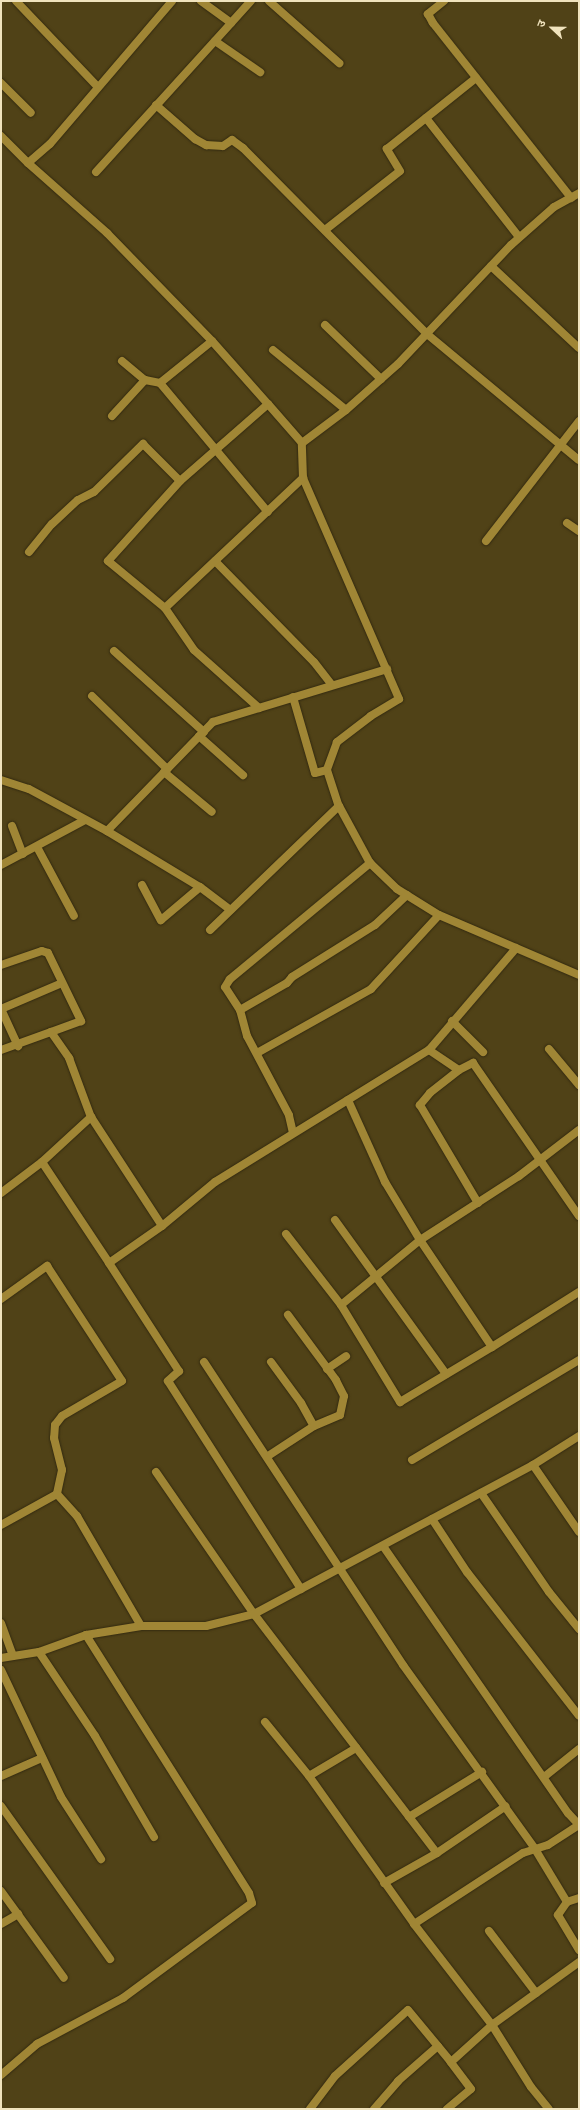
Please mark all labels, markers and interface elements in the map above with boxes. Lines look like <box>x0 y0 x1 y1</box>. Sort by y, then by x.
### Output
north arrow <box>532 8 572 48</box>
text: उ <box>533 18 549 29</box>

